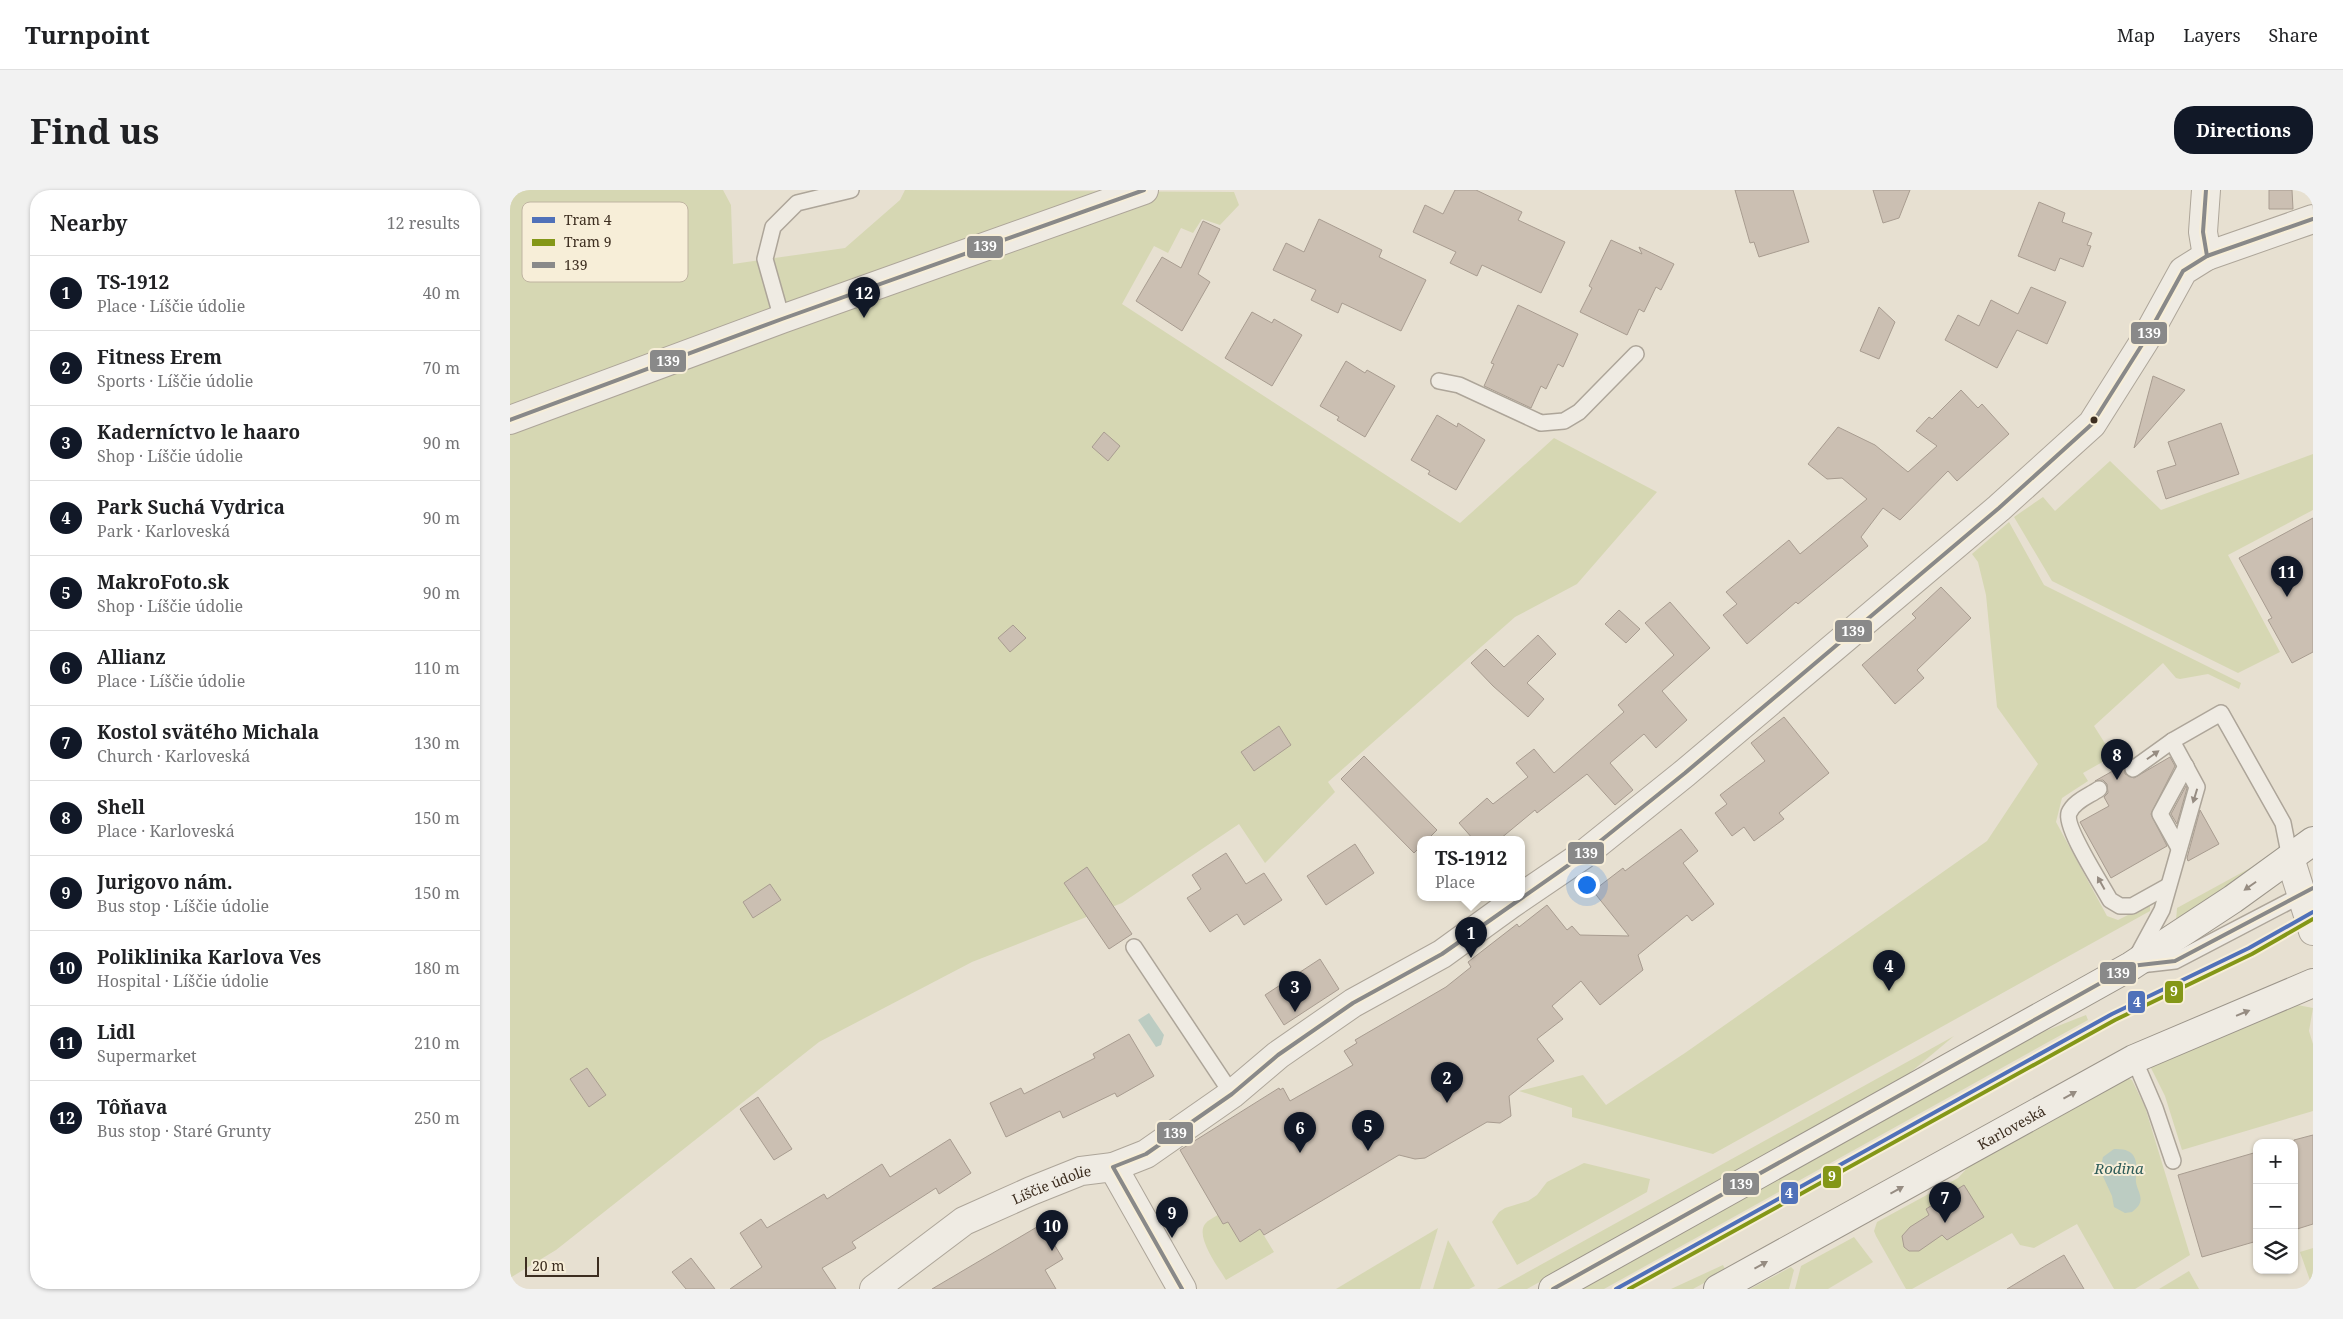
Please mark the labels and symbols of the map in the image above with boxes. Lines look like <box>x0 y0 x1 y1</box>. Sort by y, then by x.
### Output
legend <box>522 202 688 282</box>
text: Tram 4 <box>564 210 612 229</box>
text: Tram 9 <box>564 232 611 251</box>
line badge: 139 <box>966 235 1004 259</box>
text: 139 <box>973 236 997 255</box>
text: 139 <box>564 255 587 274</box>
pin: 12 <box>848 277 880 318</box>
line badge: 139 <box>2130 321 2168 345</box>
text: 139 <box>2137 323 2161 342</box>
line badge: 139 <box>649 349 687 373</box>
text: 139 <box>656 351 680 370</box>
unlabelled marker <box>2089 415 2099 425</box>
pin: 11 <box>2271 556 2303 597</box>
line badge: 139 <box>1834 619 1873 643</box>
text: 139 <box>1841 621 1865 640</box>
pin: 8 <box>2101 739 2133 780</box>
one-way arrow <box>2146 750 2159 760</box>
one-way arrow <box>2190 789 2198 804</box>
line badge: 139 <box>1567 841 1605 865</box>
text: 139 <box>1574 843 1598 862</box>
your location <box>1574 872 1600 898</box>
one-way arrow <box>2096 876 2105 890</box>
one-way arrow <box>2244 881 2257 891</box>
pin: 1 <box>1455 917 1487 958</box>
pin: 4 <box>1873 950 1905 991</box>
line badge: 139 <box>2099 961 2137 985</box>
text: 139 <box>2106 963 2130 982</box>
pin: 3 <box>1279 971 1311 1012</box>
line badge: 9 <box>2164 980 2184 1004</box>
text: 9 <box>2170 981 2178 1000</box>
line badge: 4 <box>2127 990 2146 1014</box>
text: 4 <box>2133 992 2141 1011</box>
one-way arrow <box>2236 1009 2250 1017</box>
pin: 2 <box>1431 1062 1463 1103</box>
one-way arrow <box>2063 1090 2077 1099</box>
street label: Karloveská <box>1974 1100 2049 1153</box>
pin: 5 <box>1352 1110 1384 1151</box>
pin: 6 <box>1284 1112 1316 1153</box>
line badge: 139 <box>1156 1121 1194 1145</box>
text: 139 <box>1163 1123 1187 1142</box>
water label: Rodina <box>2093 1158 2144 1178</box>
street label: Líščie údolie <box>1009 1160 1092 1208</box>
line badge: 9 <box>1822 1165 1842 1189</box>
text: 9 <box>1828 1166 1836 1185</box>
line badge: 139 <box>1722 1172 1760 1196</box>
text: 139 <box>1729 1174 1753 1193</box>
line badge: 4 <box>1780 1181 1799 1205</box>
pin: 7 <box>1929 1182 1961 1223</box>
text: 4 <box>1785 1183 1793 1202</box>
one-way arrow <box>1890 1186 1905 1194</box>
pin: 9 <box>1156 1197 1188 1238</box>
pin: 10 <box>1036 1210 1068 1251</box>
scale bar <box>525 1254 599 1277</box>
one-way arrow <box>1754 1261 1768 1270</box>

